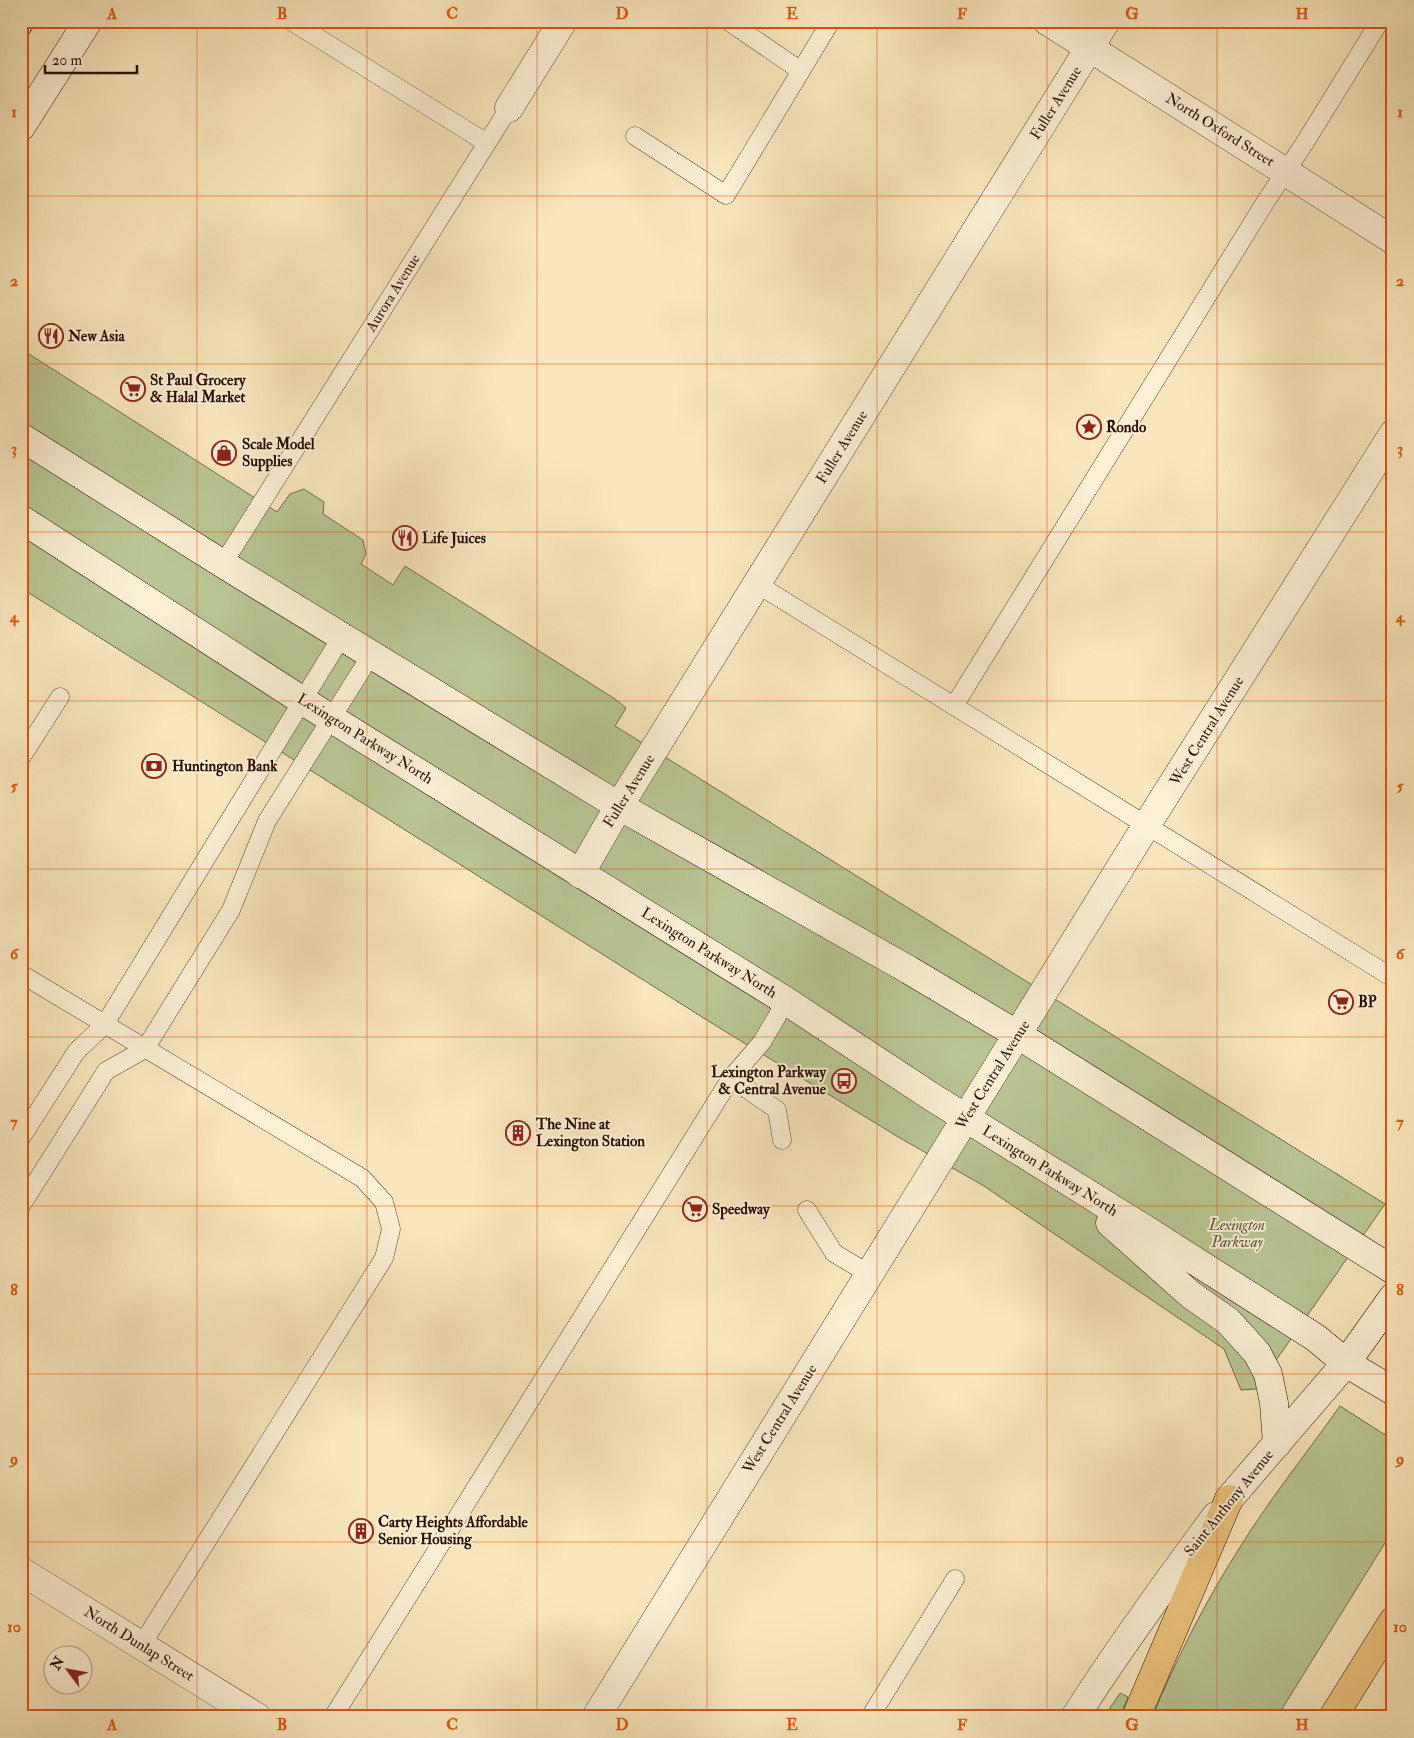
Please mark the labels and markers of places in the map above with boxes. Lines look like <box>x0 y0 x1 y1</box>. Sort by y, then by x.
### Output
restaurant icon: New Asia <box>38 323 64 349</box>
place label: New Asia <box>67 327 125 346</box>
place label: St Paul Grocery & Halal Market <box>150 371 247 407</box>
supermarket icon: St Paul Grocery & Halal Market <box>120 376 146 402</box>
place icon: Rondo <box>1076 414 1102 440</box>
place label: Rondo <box>1106 418 1147 437</box>
place label: Scale Model Supplies <box>242 435 315 472</box>
shop icon: Scale Model Supplies <box>211 440 237 466</box>
restaurant icon: Life Juices <box>392 525 418 551</box>
place label: Life Juices <box>422 529 486 549</box>
bank icon: Huntington Bank <box>141 753 167 779</box>
place label: Huntington Bank <box>172 757 278 777</box>
supermarket icon: BP <box>1328 989 1354 1015</box>
place label: BP <box>1358 993 1377 1012</box>
place label: Lexington Parkway & Central Avenue <box>711 1063 827 1099</box>
bus stop icon: Lexington Parkway & Central Avenue <box>831 1068 857 1094</box>
place label: The Nine at Lexington Station <box>535 1115 645 1152</box>
building icon: The Nine at Lexington Station <box>505 1120 531 1146</box>
supermarket icon: Speedway <box>682 1196 708 1222</box>
place label: Speedway <box>712 1200 771 1220</box>
place label: Carty Heights Affordable Senior Housing <box>378 1513 528 1550</box>
building icon: Carty Heights Affordable Senior Housing <box>348 1518 374 1544</box>

